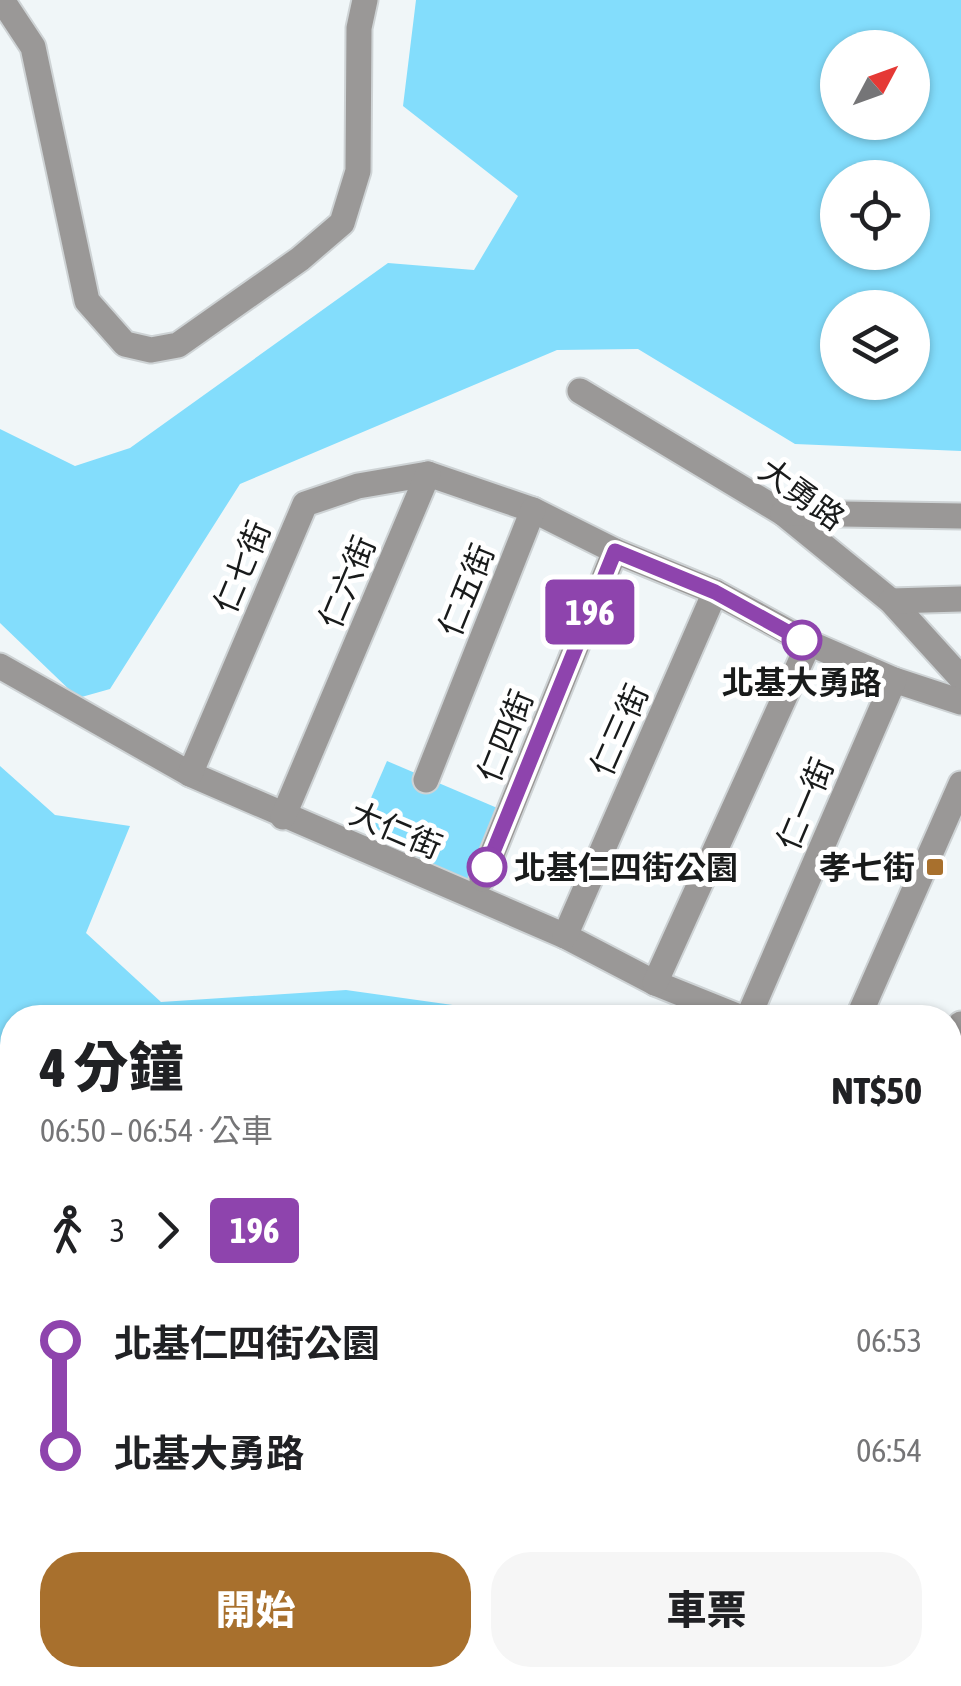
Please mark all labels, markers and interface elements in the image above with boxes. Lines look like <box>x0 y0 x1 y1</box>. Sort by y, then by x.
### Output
north arrow <box>820 30 930 140</box>
map controls <box>820 30 930 400</box>
button: locate <box>820 160 930 270</box>
button: layers <box>820 290 930 400</box>
street label: 大勇路 <box>752 451 852 537</box>
street label: 仁七街 <box>206 516 278 618</box>
street label: 仁六街 <box>311 531 383 633</box>
street label: 仁五街 <box>431 539 501 641</box>
line badge: 196 <box>532 580 648 644</box>
text: 196 <box>565 592 615 632</box>
marker: 北基大勇路 <box>783 621 821 659</box>
place label: 北基大勇路 <box>722 664 882 701</box>
street label: 仁三街 <box>583 679 655 781</box>
street label: 仁四街 <box>470 685 540 787</box>
street label: 仁一街 <box>769 753 841 855</box>
street label: 大仁街 <box>345 794 447 866</box>
marker: 北基仁四街公園 <box>468 848 506 886</box>
place label: 北基仁四街公園 <box>514 849 738 886</box>
place label: 孝七街 <box>819 849 915 886</box>
marker: 孝七街 <box>924 856 946 878</box>
text: 4 分鐘 <box>40 1036 183 1099</box>
text: NT$50 <box>831 1069 922 1112</box>
text: 06:50 – 06:54 · 公車 <box>40 1112 273 1149</box>
icon: walk <box>40 1203 95 1258</box>
icon: forward <box>140 1203 195 1258</box>
text: 196 <box>230 1210 279 1250</box>
text: 3 <box>110 1212 125 1249</box>
text: 北基仁四街公園 <box>114 1322 380 1365</box>
text: 06:53 <box>856 1322 922 1359</box>
text: 北基大勇路 <box>114 1432 304 1475</box>
text: 06:54 <box>856 1432 922 1469</box>
button: 開始 <box>40 1552 471 1667</box>
button: 車票 <box>491 1552 922 1667</box>

